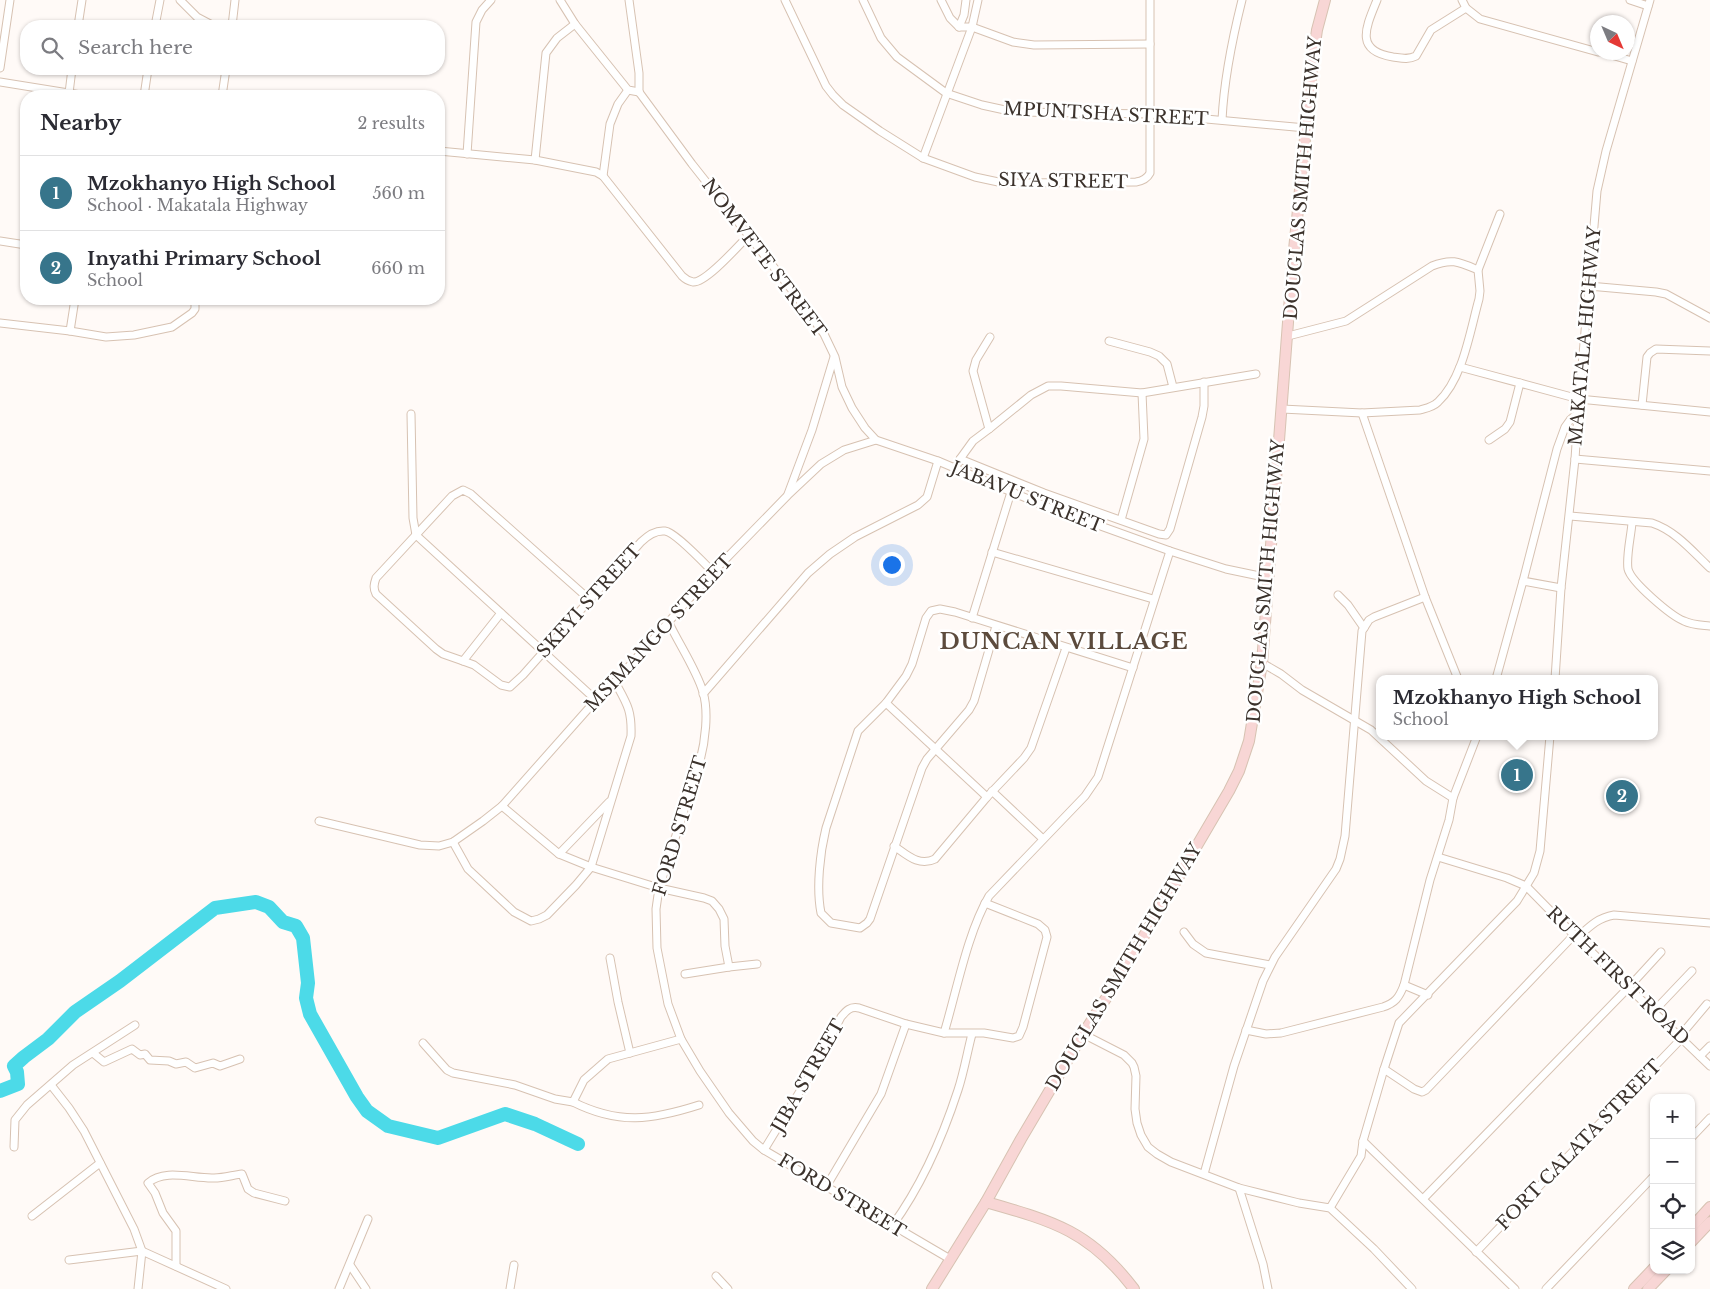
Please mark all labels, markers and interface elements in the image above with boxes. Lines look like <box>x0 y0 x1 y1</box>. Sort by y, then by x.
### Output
north arrow <box>1590 15 1635 60</box>
search box <box>20 20 445 75</box>
icon: search <box>38 34 66 62</box>
street label: DOUGLAS SMITH HIGHWAY <box>1280 35 1326 321</box>
text: Search here <box>78 36 193 59</box>
street label: MPUNTSHA STREET <box>1003 98 1210 130</box>
text: Nearby <box>40 110 121 136</box>
text: 2 results <box>357 113 425 133</box>
street label: SIYA STREET <box>998 169 1129 193</box>
text: Mzokhanyo High School <box>87 172 336 195</box>
street label: NOMVETE STREET <box>697 174 831 342</box>
text: 1 <box>53 183 59 203</box>
text: 560 m <box>372 183 425 203</box>
text: School · Makatala Highway <box>87 195 308 215</box>
street label: MAKATALA HIGHWAY <box>1564 224 1606 447</box>
text: Inyathi Primary School <box>87 247 321 270</box>
text: 2 <box>51 258 61 278</box>
text: 660 m <box>371 258 425 278</box>
text: School <box>87 270 143 290</box>
street label: DOUGLAS SMITH HIGHWAY <box>1243 438 1289 724</box>
street label: JABAVU STREET <box>946 456 1107 538</box>
street label: SKEYI STREET <box>532 539 646 662</box>
street label: MSIMANGO STREET <box>580 549 738 716</box>
your location <box>879 552 905 578</box>
district label: DUNCAN VILLAGE <box>939 628 1189 655</box>
popup <box>1376 675 1658 740</box>
text: Mzokhanyo High School <box>1393 686 1641 709</box>
text: School <box>1393 709 1449 729</box>
street label: FORD STREET <box>648 753 712 898</box>
pin: 1 <box>1501 756 1533 794</box>
pin: 2 <box>1606 777 1638 815</box>
street label: DOUGLAS SMITH HIGHWAY <box>1041 839 1207 1095</box>
street label: RUTH FIRST ROAD <box>1542 902 1694 1050</box>
street label: JIBA STREET <box>766 1015 850 1138</box>
street label: FORT CALATA STREET <box>1492 1055 1666 1235</box>
map controls <box>1650 1094 1695 1274</box>
button: + <box>1650 1094 1695 1139</box>
button: − <box>1650 1139 1695 1184</box>
street label: FORD STREET <box>774 1149 910 1243</box>
button: locate <box>1650 1184 1695 1229</box>
button: layers <box>1650 1229 1695 1274</box>

